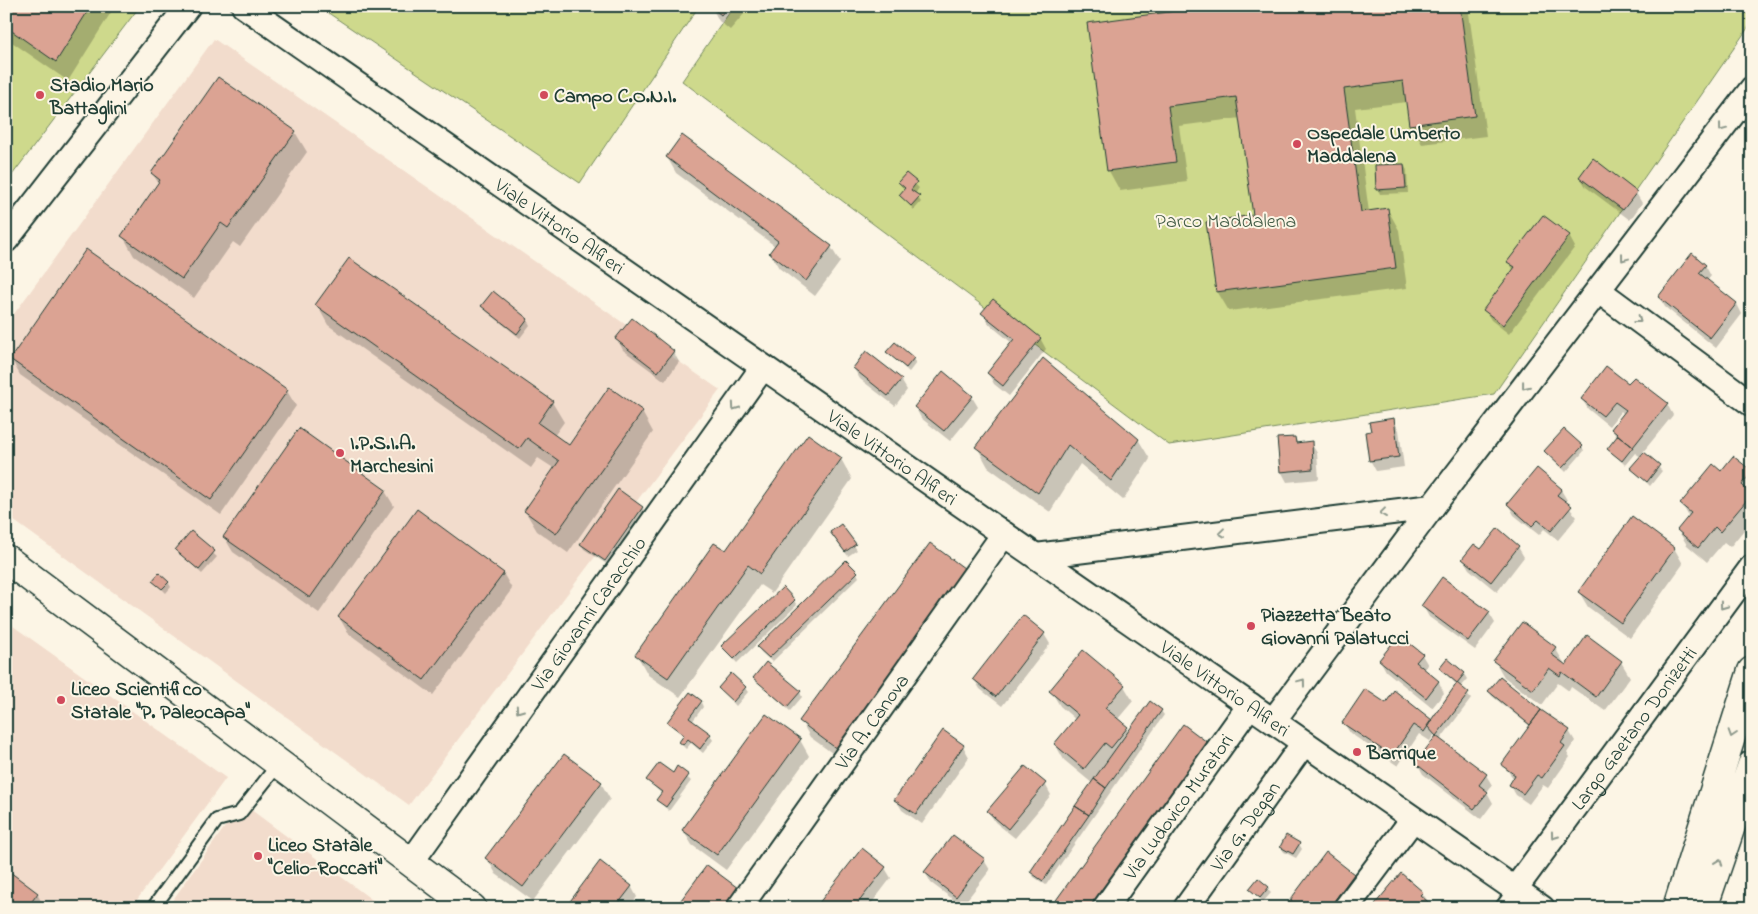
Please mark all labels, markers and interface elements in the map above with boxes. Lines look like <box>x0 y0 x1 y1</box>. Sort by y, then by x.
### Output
place label: Stadio Mario Battaglini <box>49 72 154 125</box>
place label: Campo C.O.N.I. <box>554 83 676 112</box>
marker: Stadio Mario Battaglini <box>34 89 46 101</box>
marker: Campo C.O.N.I. <box>538 89 550 101</box>
place label: Ospedale Umberto Maddalena <box>1307 120 1461 172</box>
one-way arrow <box>1720 122 1728 131</box>
marker: Ospedale Umberto Maddalena <box>1291 138 1303 150</box>
street label: Viale Vittorio Alfieri <box>487 172 630 283</box>
park label: Parco Maddalena <box>1156 208 1296 237</box>
one-way arrow <box>1621 252 1630 262</box>
one-way arrow <box>1632 314 1642 323</box>
one-way arrow <box>1522 381 1531 390</box>
one-way arrow <box>732 401 741 411</box>
street label: Viale Vittorio Alfieri <box>820 403 962 514</box>
place label: I.P.S.I.A. Marchesini <box>350 430 434 482</box>
marker: I.P.S.I.A. Marchesini <box>334 447 346 459</box>
one-way arrow <box>1379 508 1388 518</box>
one-way arrow <box>1218 528 1226 538</box>
street label: Via Giovanni Caracchio <box>525 531 655 699</box>
one-way arrow <box>1720 600 1729 610</box>
place label: Piazzetta Beato Giovanni Palatucci <box>1261 602 1410 654</box>
marker: Piazzetta Beato Giovanni Palatucci <box>1245 620 1257 632</box>
street label: Viale Vittorio Alfieri <box>1152 634 1295 745</box>
street label: Largo Gaetano Donizetti <box>1566 641 1706 817</box>
street label: Via A. Canova <box>829 669 918 777</box>
place label: Liceo Scientifico Statale "P. Paleocapa" <box>71 676 251 728</box>
one-way arrow <box>1296 678 1305 688</box>
marker: Liceo Scientifico Statale "P. Paleocapa" <box>55 694 67 706</box>
one-way arrow <box>516 704 525 714</box>
street label: Via Ludovico Muratori <box>1117 729 1242 888</box>
one-way arrow <box>1727 730 1737 738</box>
place label: Barrique <box>1366 740 1437 769</box>
marker: Barrique <box>1351 746 1363 758</box>
street label: Via G. Degan <box>1204 776 1289 879</box>
one-way arrow <box>1551 830 1560 840</box>
place label: Liceo Statale "Celio-Roccati" <box>267 832 383 884</box>
marker: Liceo Statale "Celio-Roccati" <box>252 850 264 862</box>
one-way arrow <box>1713 858 1723 867</box>

